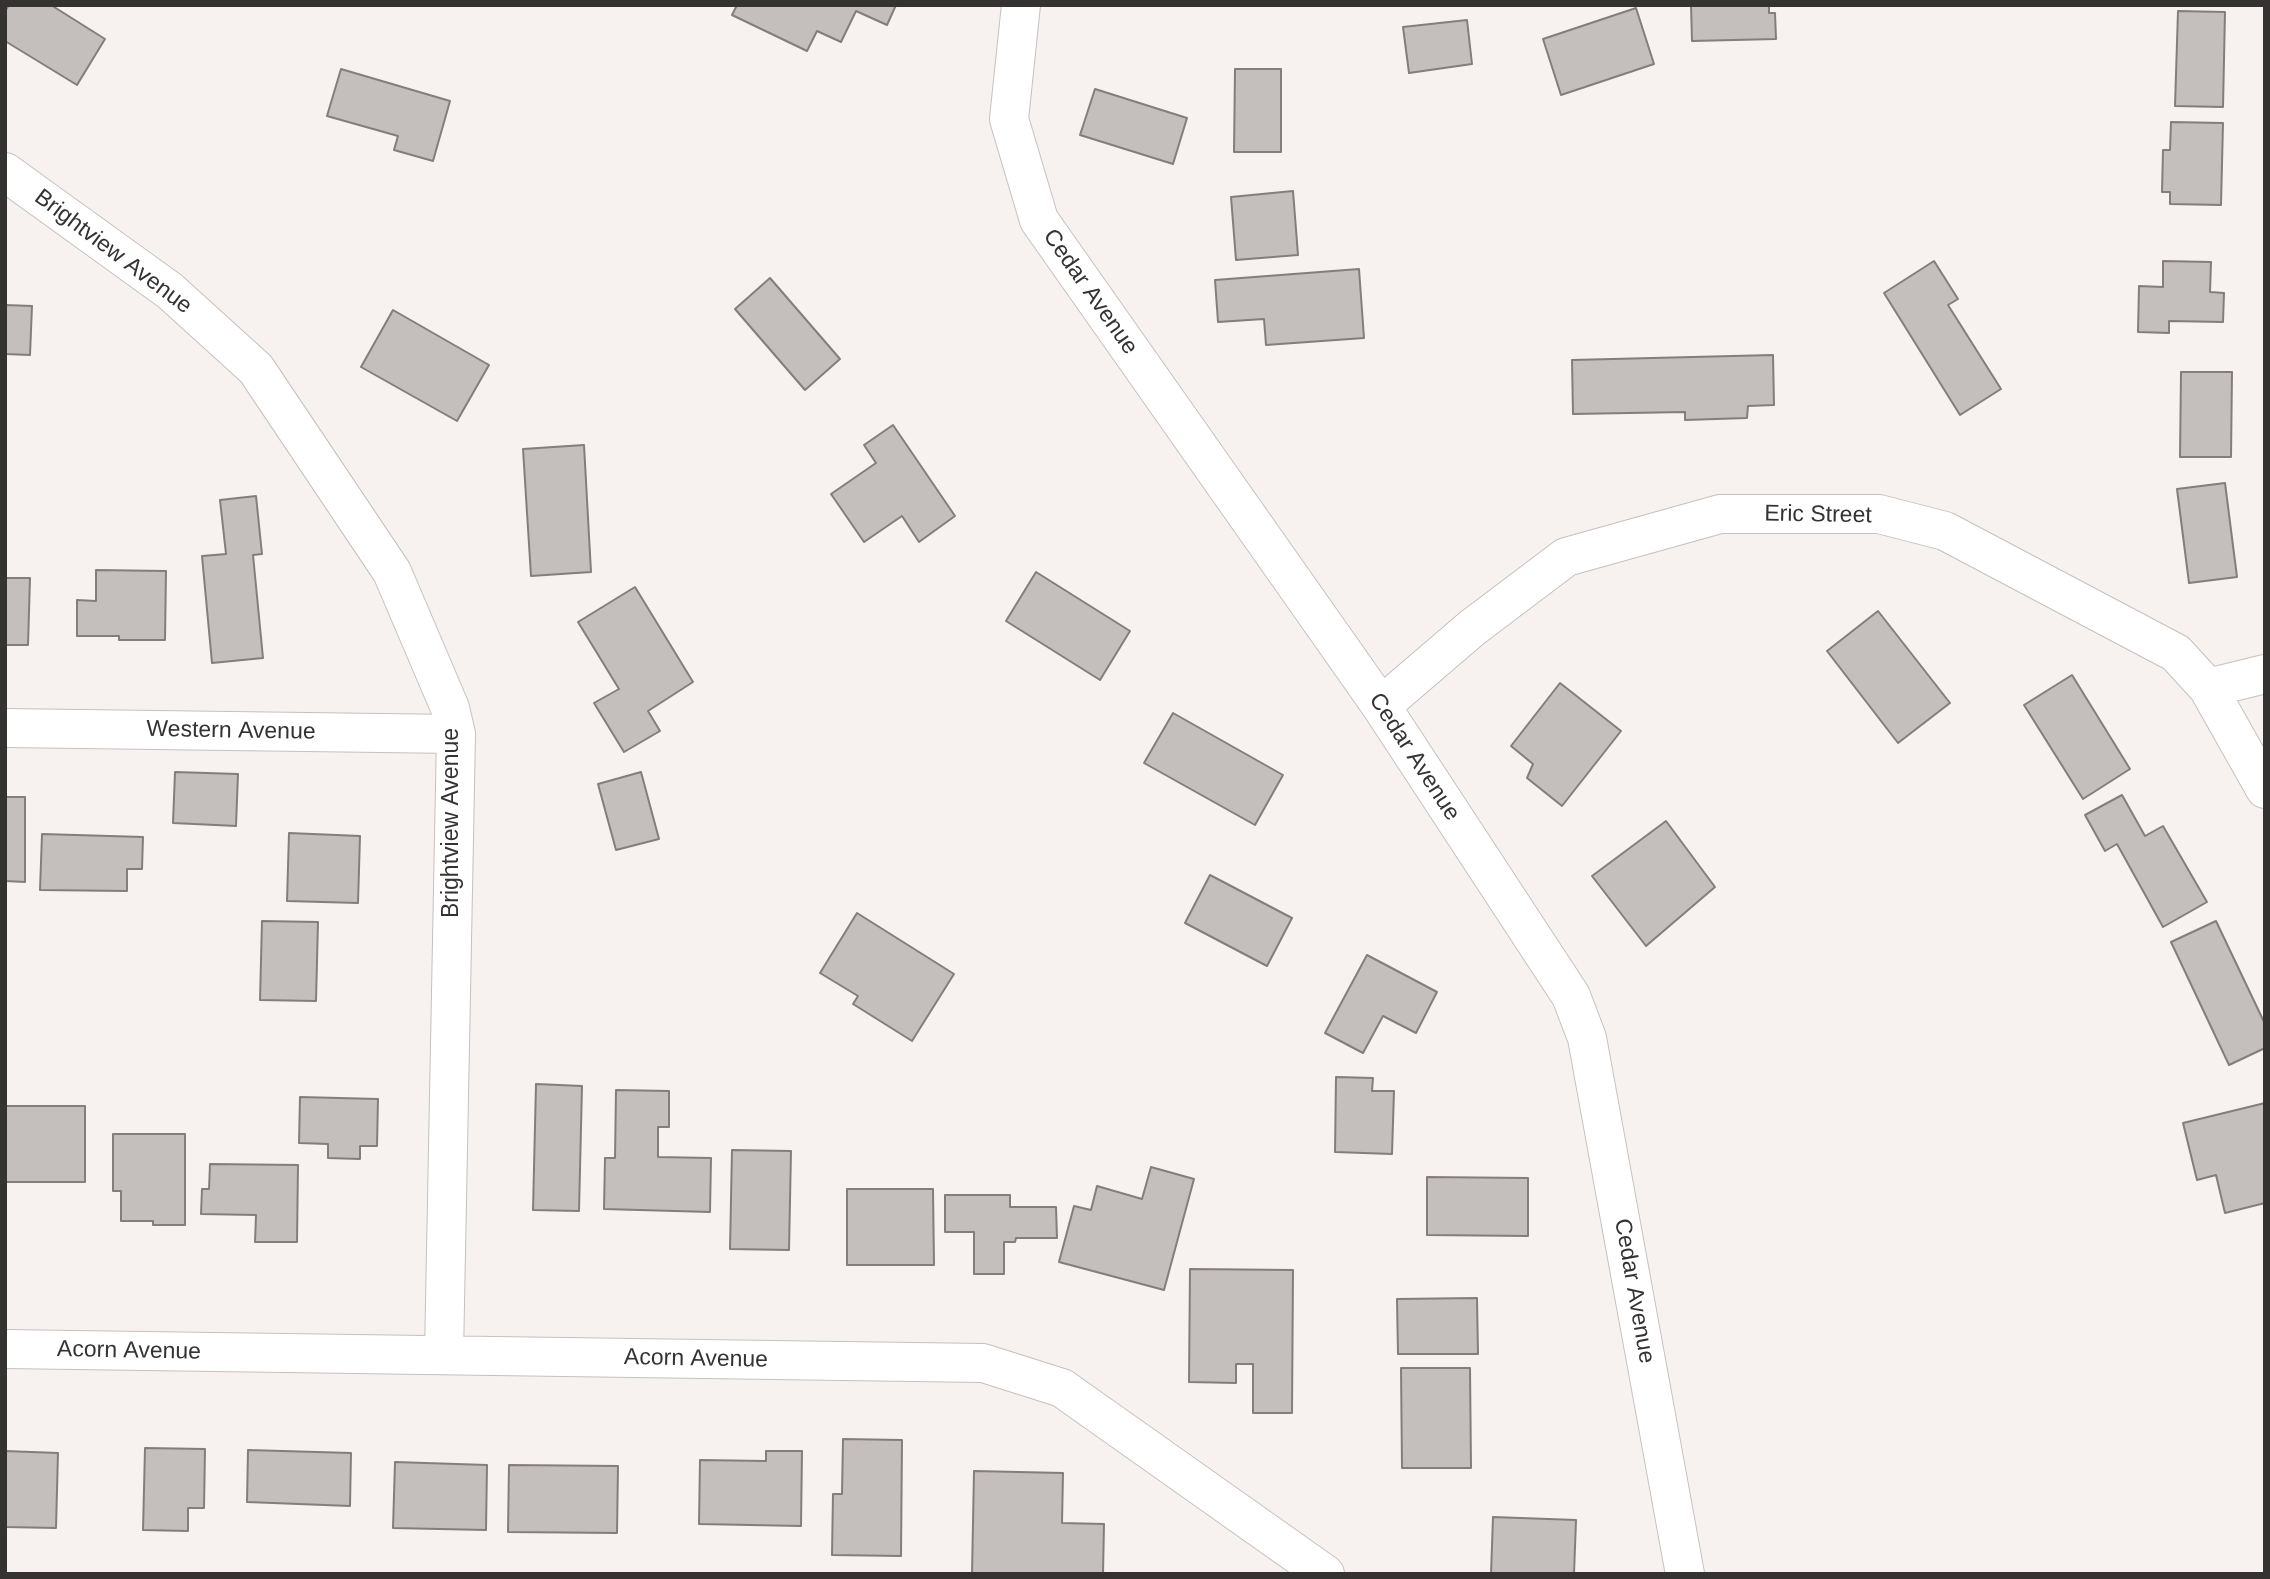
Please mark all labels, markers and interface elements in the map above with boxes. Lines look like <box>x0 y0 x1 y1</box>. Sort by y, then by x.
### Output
street label: Brightview Avenue <box>29 184 197 320</box>
street label: Cedar Avenue <box>1037 224 1143 360</box>
street label: Eric Street <box>1764 500 1872 530</box>
street label: Cedar Avenue <box>1362 688 1466 826</box>
street label: Western Avenue <box>146 716 316 746</box>
street label: Brightview Avenue <box>438 728 466 918</box>
street label: Cedar Avenue <box>1608 1216 1660 1366</box>
street label: Acorn Avenue <box>57 1336 201 1366</box>
street label: Acorn Avenue <box>624 1344 768 1374</box>

